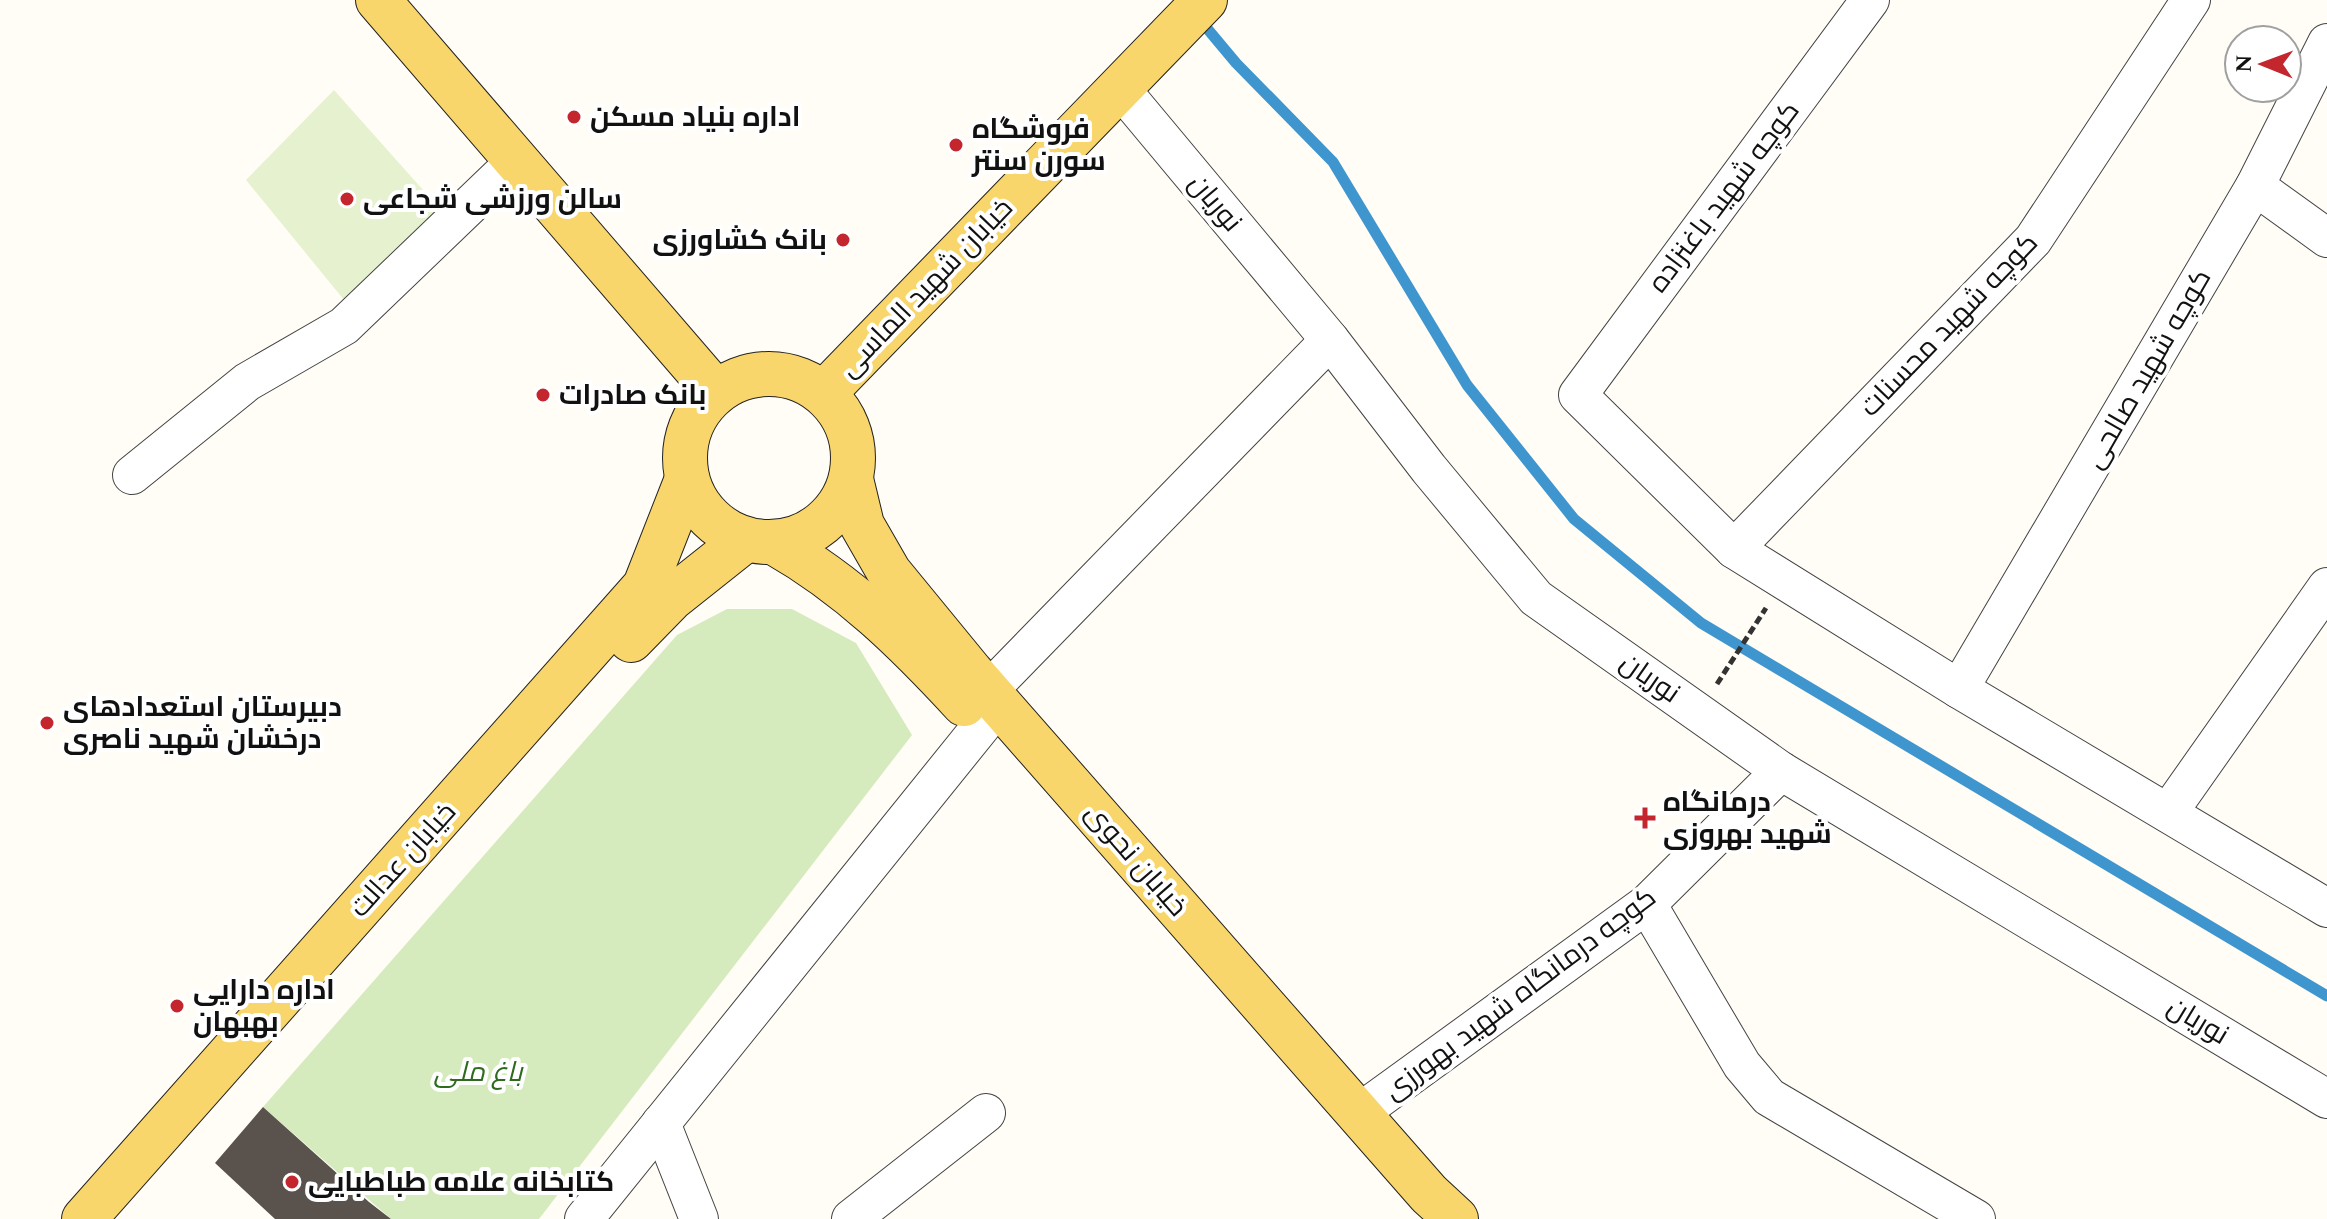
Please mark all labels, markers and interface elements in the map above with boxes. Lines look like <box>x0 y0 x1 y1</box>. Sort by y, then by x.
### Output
north arrow <box>2223 24 2303 104</box>
text: N <box>2228 54 2261 73</box>
street label: کوچه شهید باغنزاده <box>1637 92 1811 302</box>
place label: اداره بنیاد مسکن <box>590 96 800 139</box>
marker: اداره بنیاد مسکن <box>565 108 583 126</box>
place label: فروشگاه سورن سنتر <box>971 108 1106 183</box>
marker: فروشگاه سورن سنتر <box>947 136 965 154</box>
street label: نوریان <box>1178 164 1252 242</box>
place label: سالن ورزشی شجاعی <box>363 178 622 221</box>
street label: خیابان شهید الماسی <box>829 188 1023 388</box>
marker: سالن ورزشی شجاعی <box>338 190 356 208</box>
place label: بانک کشاورزی <box>652 219 827 262</box>
street label: کوچه شهید محسنات <box>1850 223 2048 427</box>
marker: بانک کشاورزی <box>834 231 852 249</box>
street label: کوچه شهید صالحی <box>2073 261 2223 477</box>
place label: بانک صادرات <box>559 374 706 417</box>
marker: بانک صادرات <box>534 386 552 404</box>
street label: نوریان <box>1611 642 1689 714</box>
place label: دبیرستان استعدادهای درخشان شهید ناصری <box>63 686 342 761</box>
marker: دبیرستان استعدادهای درخشان شهید ناصری <box>38 714 56 732</box>
place label: درمانگاه شهید بهروزی <box>1663 781 1832 856</box>
street label: خیابان عدالت <box>339 792 467 928</box>
street label: خیابان نحوی <box>1074 793 1198 927</box>
marker: درمانگاه شهید بهروزی <box>1634 807 1656 829</box>
street label: کوچه درمانگاه شهید بهورزی <box>1374 877 1666 1111</box>
place label: اداره دارایی بهبهان <box>193 969 335 1044</box>
street label: نوریان <box>2159 986 2237 1056</box>
marker: اداره دارایی بهبهان <box>168 997 186 1015</box>
park label: باغ ملی <box>433 1051 524 1094</box>
place label: کتابخانه علامه طباطبایی <box>308 1161 614 1204</box>
marker: کتابخانه علامه طباطبایی <box>283 1173 301 1191</box>

